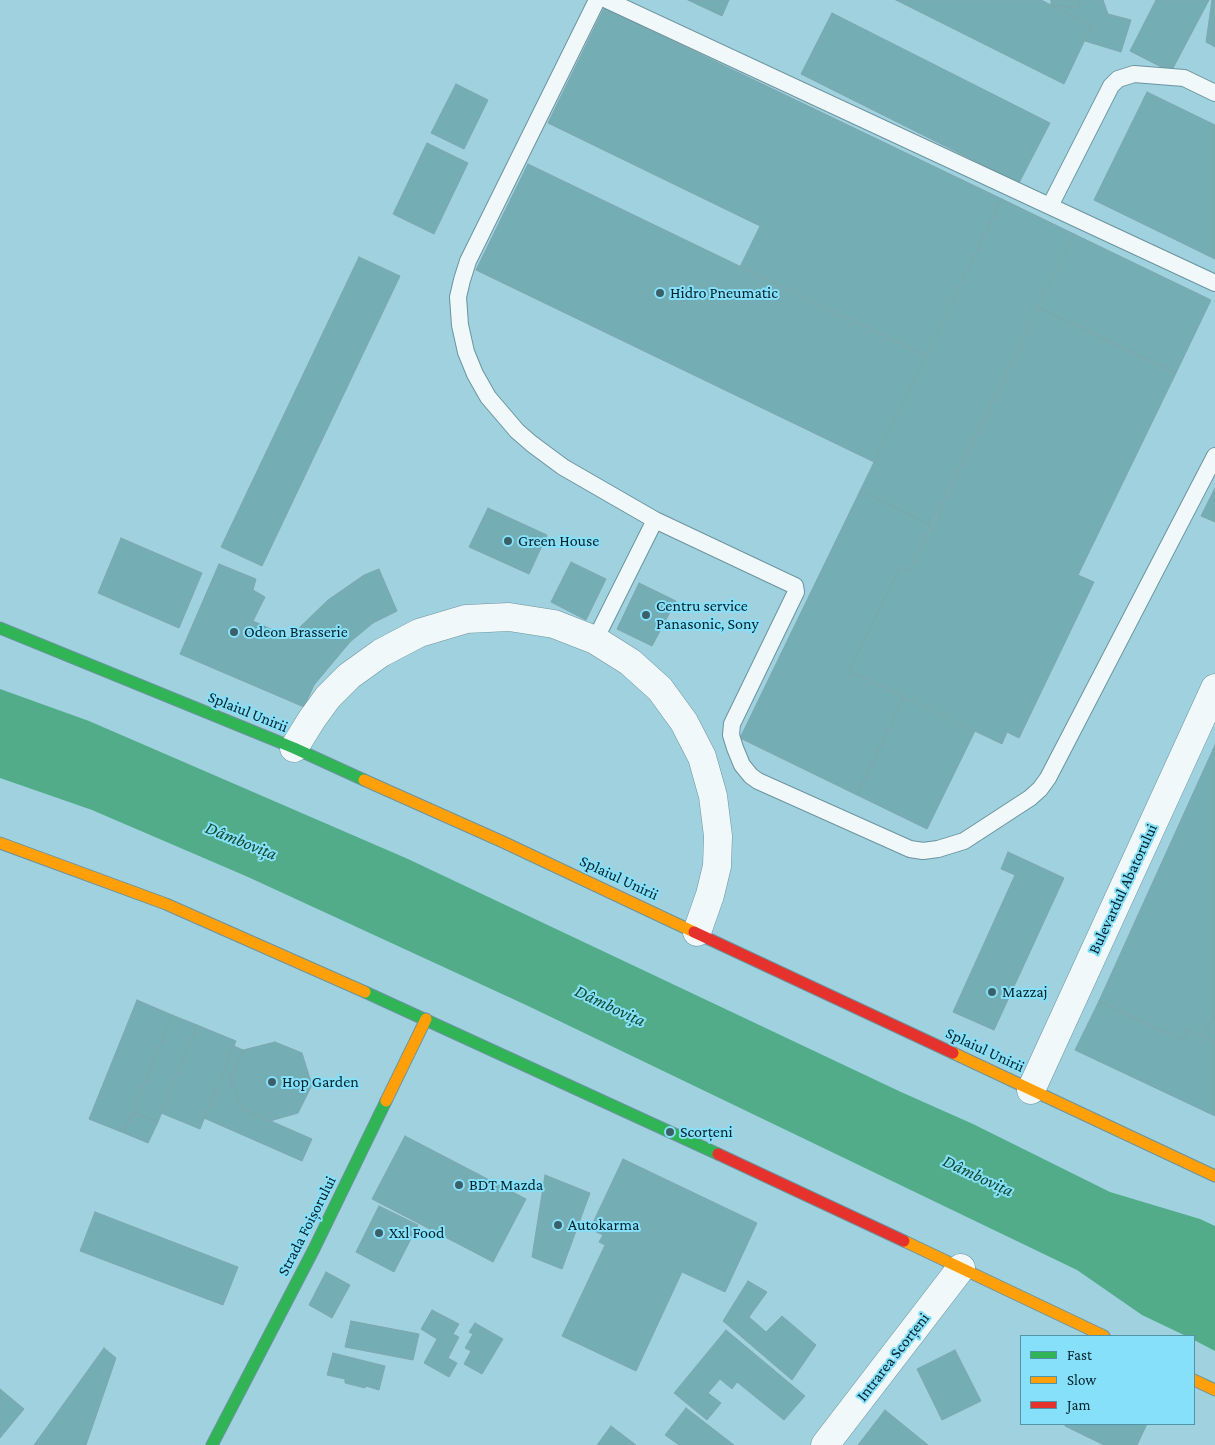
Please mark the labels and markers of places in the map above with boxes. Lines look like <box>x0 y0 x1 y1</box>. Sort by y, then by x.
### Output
place label: Hidro Pneumatic <box>670 283 778 303</box>
marker: Hidro Pneumatic <box>654 287 666 299</box>
place label: Green House <box>518 531 599 551</box>
marker: Green House <box>502 535 514 547</box>
place label: Centru service Panasonic, Sony <box>656 596 759 634</box>
marker: Centru service Panasonic, Sony <box>640 609 652 621</box>
place label: Odeon Brasserie <box>244 622 348 642</box>
marker: Odeon Brasserie <box>228 626 240 638</box>
place label: Mazzaj <box>1002 982 1048 1002</box>
marker: Mazzaj <box>986 986 998 998</box>
place label: Hop Garden <box>282 1072 359 1092</box>
marker: Hop Garden <box>266 1076 278 1088</box>
place label: Scorțeni <box>680 1122 733 1142</box>
marker: Scorțeni <box>664 1126 676 1138</box>
place label: BDT Mazda <box>469 1175 543 1195</box>
marker: BDT Mazda <box>453 1179 465 1191</box>
place label: Autokarma <box>568 1215 639 1235</box>
marker: Autokarma <box>552 1219 564 1231</box>
place label: Xxl Food <box>389 1223 444 1243</box>
marker: Xxl Food <box>373 1227 385 1239</box>

